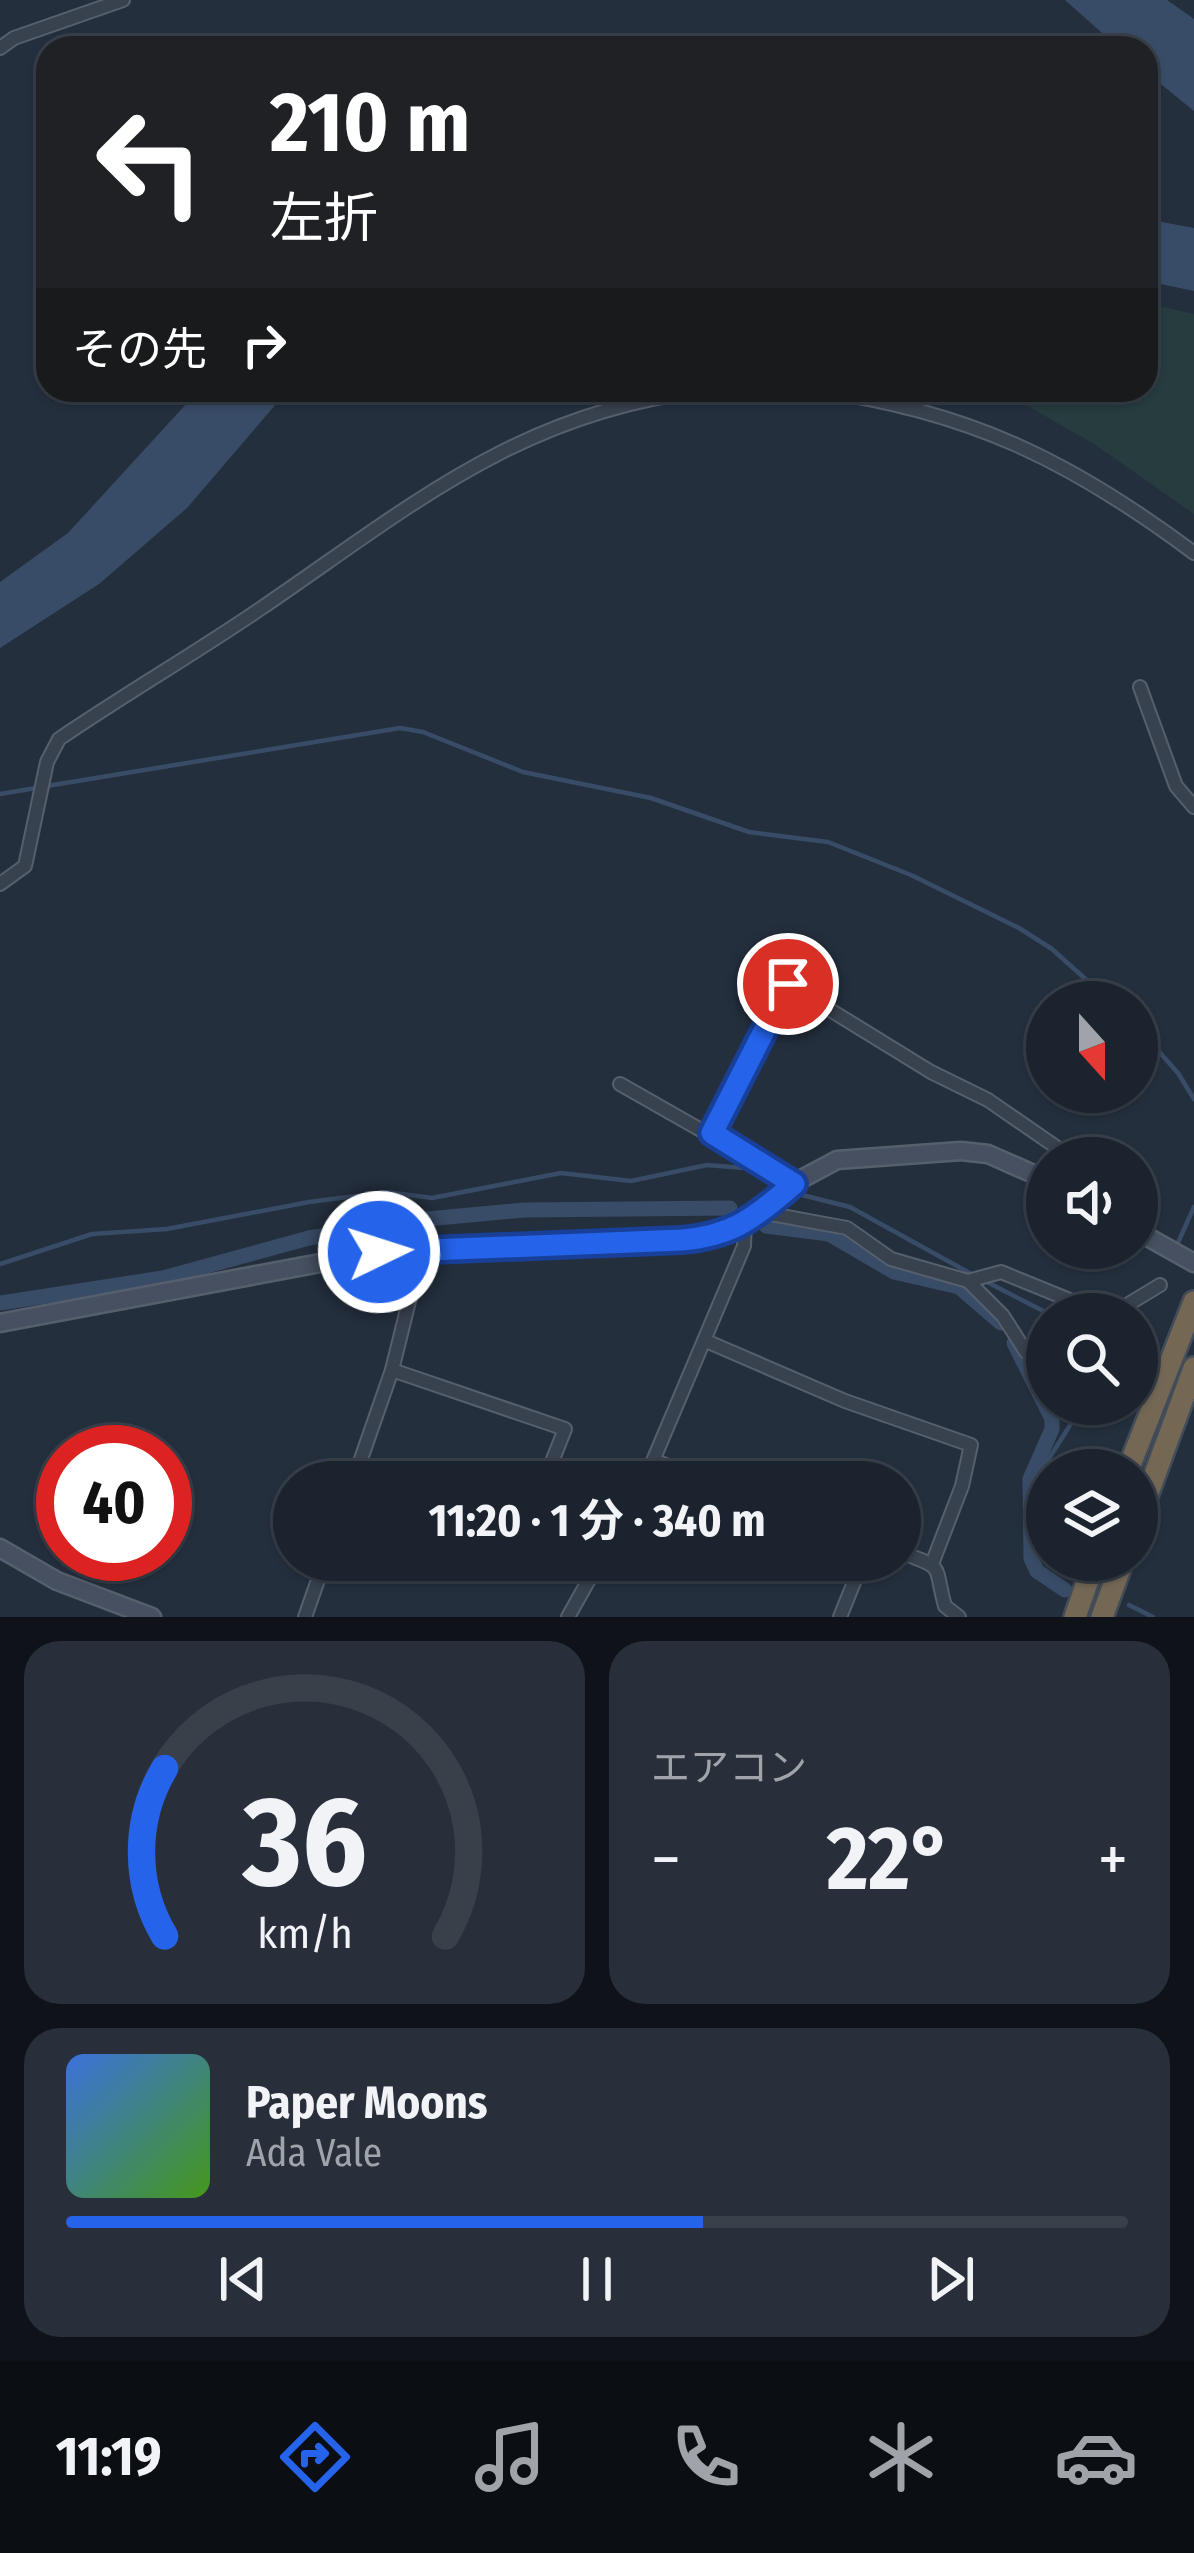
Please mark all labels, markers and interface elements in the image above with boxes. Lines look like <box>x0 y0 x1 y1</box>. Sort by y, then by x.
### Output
text: 210 m <box>270 72 470 173</box>
icon: left <box>72 84 228 240</box>
text: 左折 <box>270 187 378 251</box>
icon: right <box>231 312 297 378</box>
text: その先 <box>72 323 207 377</box>
pin <box>737 933 839 1035</box>
icon: arrive <box>755 951 821 1017</box>
north arrow <box>1026 981 1158 1113</box>
map controls <box>1026 981 1158 1581</box>
button: sound <box>1026 1137 1158 1269</box>
position arrow <box>316 1189 442 1315</box>
button: search <box>1026 1293 1158 1425</box>
speed limit sign: 40 <box>36 1425 192 1581</box>
button: layers <box>1026 1449 1158 1581</box>
text: 11:20 · 1 分 · 340 m <box>428 1494 766 1548</box>
text: エアコン <box>651 1745 807 1791</box>
text: 36 <box>241 1768 367 1918</box>
text: 22° <box>827 1805 952 1913</box>
text: − <box>651 1820 681 1899</box>
text: + <box>1098 1820 1128 1899</box>
text: km/h <box>257 1907 352 1958</box>
text: Paper Moons <box>246 2076 488 2130</box>
text: Ada Vale <box>246 2130 382 2176</box>
icon: previous <box>210 2246 276 2312</box>
icon: pause <box>564 2246 630 2312</box>
icon: next <box>918 2246 984 2312</box>
icon: directions <box>273 2415 357 2499</box>
icon: music <box>468 2415 552 2499</box>
icon: phone <box>664 2415 748 2499</box>
icon: climate <box>859 2415 943 2499</box>
icon: car <box>1054 2415 1138 2499</box>
text: 11:19 <box>56 2425 162 2489</box>

